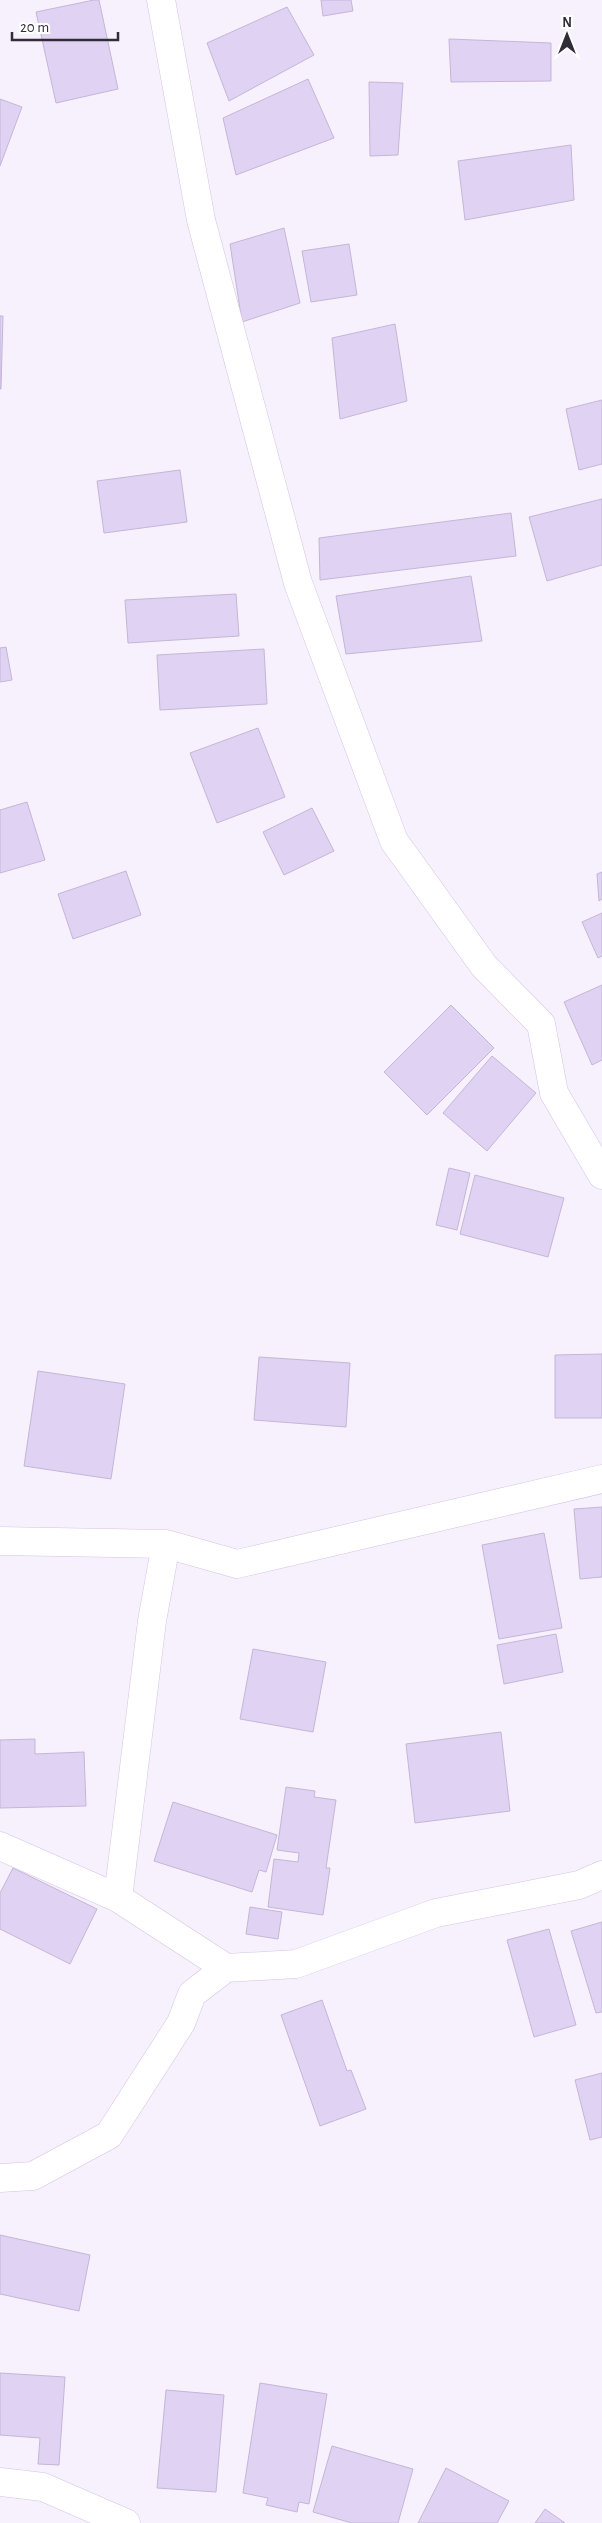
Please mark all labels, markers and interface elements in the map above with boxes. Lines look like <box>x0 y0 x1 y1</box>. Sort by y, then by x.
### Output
scale bar <box>12 10 119 42</box>
north arrow <box>542 10 592 60</box>
text: N <box>562 16 572 30</box>
text: 20 m <box>20 20 49 35</box>

